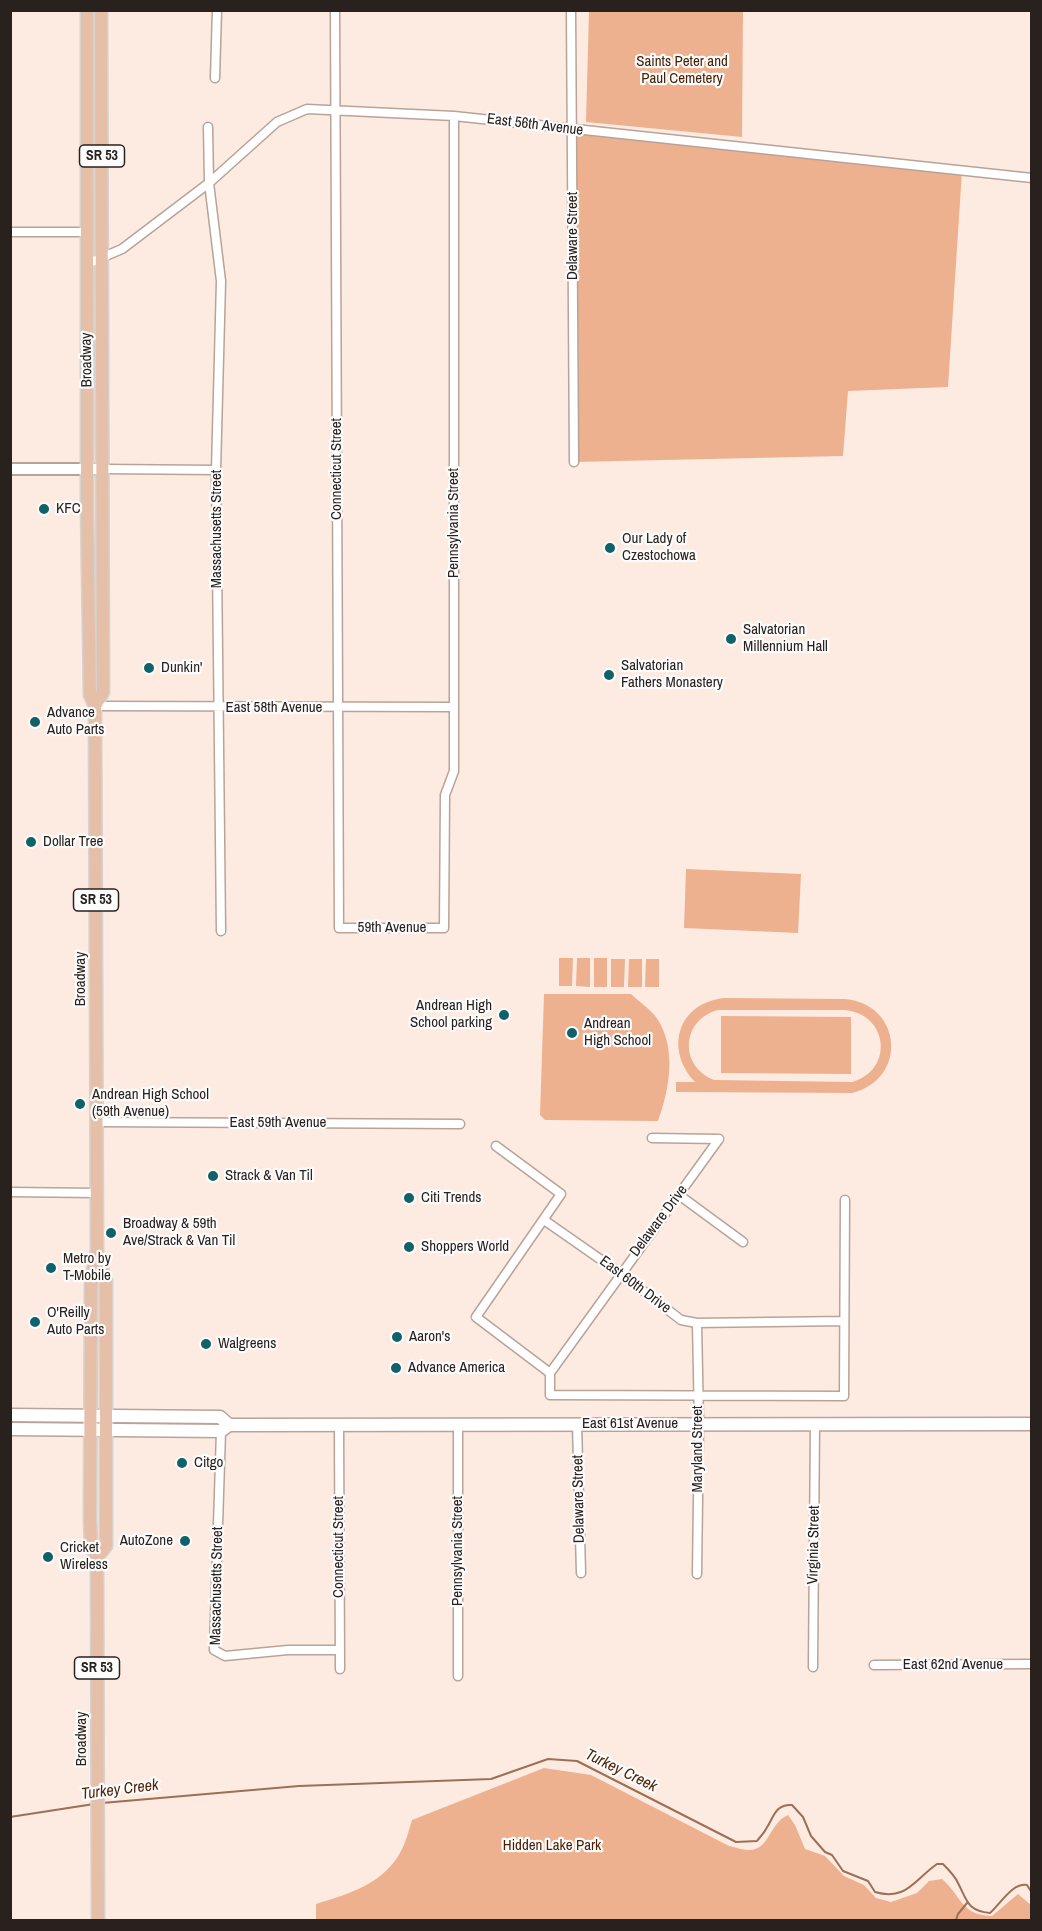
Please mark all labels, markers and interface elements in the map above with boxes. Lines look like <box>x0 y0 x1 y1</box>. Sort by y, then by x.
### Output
park label: Saints Peter and Paul Cemetery <box>636 53 728 88</box>
street label: East 56th Avenue <box>486 110 584 140</box>
road number: SR 53 <box>80 145 124 167</box>
street label: Delaware Street <box>564 192 582 280</box>
street label: Broadway <box>78 333 96 387</box>
street label: Connecticut Street <box>328 418 346 520</box>
street label: Pennsylvania Street <box>445 468 463 578</box>
street label: Massachusetts Street <box>208 470 226 588</box>
place label: KFC <box>56 500 81 518</box>
marker: KFC <box>37 502 51 516</box>
place label: Our Lady of Czestochowa <box>622 530 696 565</box>
marker: Our Lady of Czestochowa <box>603 541 617 555</box>
place label: Salvatorian Millennium Hall <box>743 621 828 656</box>
marker: Salvatorian Millennium Hall <box>724 632 738 646</box>
place label: Salvatorian Fathers Monastery <box>621 657 723 692</box>
place label: Dunkin' <box>161 659 202 677</box>
marker: Dunkin' <box>142 661 156 675</box>
marker: Salvatorian Fathers Monastery <box>602 668 616 682</box>
street label: East 58th Avenue <box>226 699 322 717</box>
place label: Advance Auto Parts <box>47 704 104 739</box>
marker: Advance Auto Parts <box>28 715 42 729</box>
place label: Dollar Tree <box>43 833 103 851</box>
marker: Dollar Tree <box>24 835 38 849</box>
road number: SR 53 <box>74 889 118 911</box>
street label: 59th Avenue <box>358 919 426 937</box>
street label: Broadway <box>72 952 90 1006</box>
place label: Andrean High School parking <box>410 997 492 1032</box>
marker: Andrean High School parking <box>497 1008 511 1022</box>
place label: Andrean High School <box>584 1015 651 1050</box>
marker: Andrean High School <box>565 1026 579 1040</box>
place label: Andrean High School (59th Avenue) <box>92 1086 209 1121</box>
marker: Andrean High School (59th Avenue) <box>73 1097 87 1111</box>
street label: East 59th Avenue <box>230 1114 326 1132</box>
place label: Strack & Van Til <box>225 1167 313 1185</box>
marker: Strack & Van Til <box>206 1169 220 1183</box>
street label: Delaware Drive <box>626 1182 692 1260</box>
place label: Citi Trends <box>421 1189 481 1207</box>
marker: Citi Trends <box>402 1191 416 1205</box>
place label: Broadway & 59th Ave/Strack & Van Til <box>123 1215 235 1250</box>
marker: Broadway & 59th Ave/Strack & Van Til <box>104 1226 118 1240</box>
place label: Shoppers World <box>421 1238 509 1256</box>
marker: Shoppers World <box>402 1240 416 1254</box>
place label: Metro by T-Mobile <box>63 1250 111 1285</box>
street label: East 60th Drive <box>596 1252 674 1318</box>
marker: Metro by T-Mobile <box>44 1261 58 1275</box>
place label: O'Reilly Auto Parts <box>47 1304 104 1339</box>
marker: O'Reilly Auto Parts <box>28 1315 42 1329</box>
place label: Aaron's <box>409 1328 450 1346</box>
marker: Aaron's <box>390 1330 404 1344</box>
place label: Walgreens <box>218 1335 276 1353</box>
marker: Walgreens <box>199 1337 213 1351</box>
place label: Advance America <box>408 1359 505 1377</box>
marker: Advance America <box>389 1361 403 1375</box>
street label: Maryland Street <box>689 1406 707 1492</box>
street label: East 61st Avenue <box>582 1415 678 1433</box>
place label: Citgo <box>194 1454 223 1472</box>
street label: Delaware Street <box>569 1455 589 1543</box>
marker: Citgo <box>175 1456 189 1470</box>
street label: Connecticut Street <box>330 1496 348 1598</box>
street label: Pennsylvania Street <box>449 1496 467 1606</box>
street label: Virginia Street <box>804 1505 824 1585</box>
street label: Massachusetts Street <box>207 1527 227 1645</box>
place label: AutoZone <box>120 1532 173 1550</box>
marker: AutoZone <box>178 1534 192 1548</box>
place label: Cricket Wireless <box>60 1539 108 1574</box>
marker: Cricket Wireless <box>41 1550 55 1564</box>
street label: East 62nd Avenue <box>903 1656 1003 1674</box>
road number: SR 53 <box>74 1657 120 1679</box>
street label: Broadway <box>73 1712 91 1766</box>
water label: Turkey Creek <box>582 1745 660 1797</box>
water label: Turkey Creek <box>80 1776 160 1804</box>
park label: Hidden Lake Park <box>503 1837 601 1855</box>

